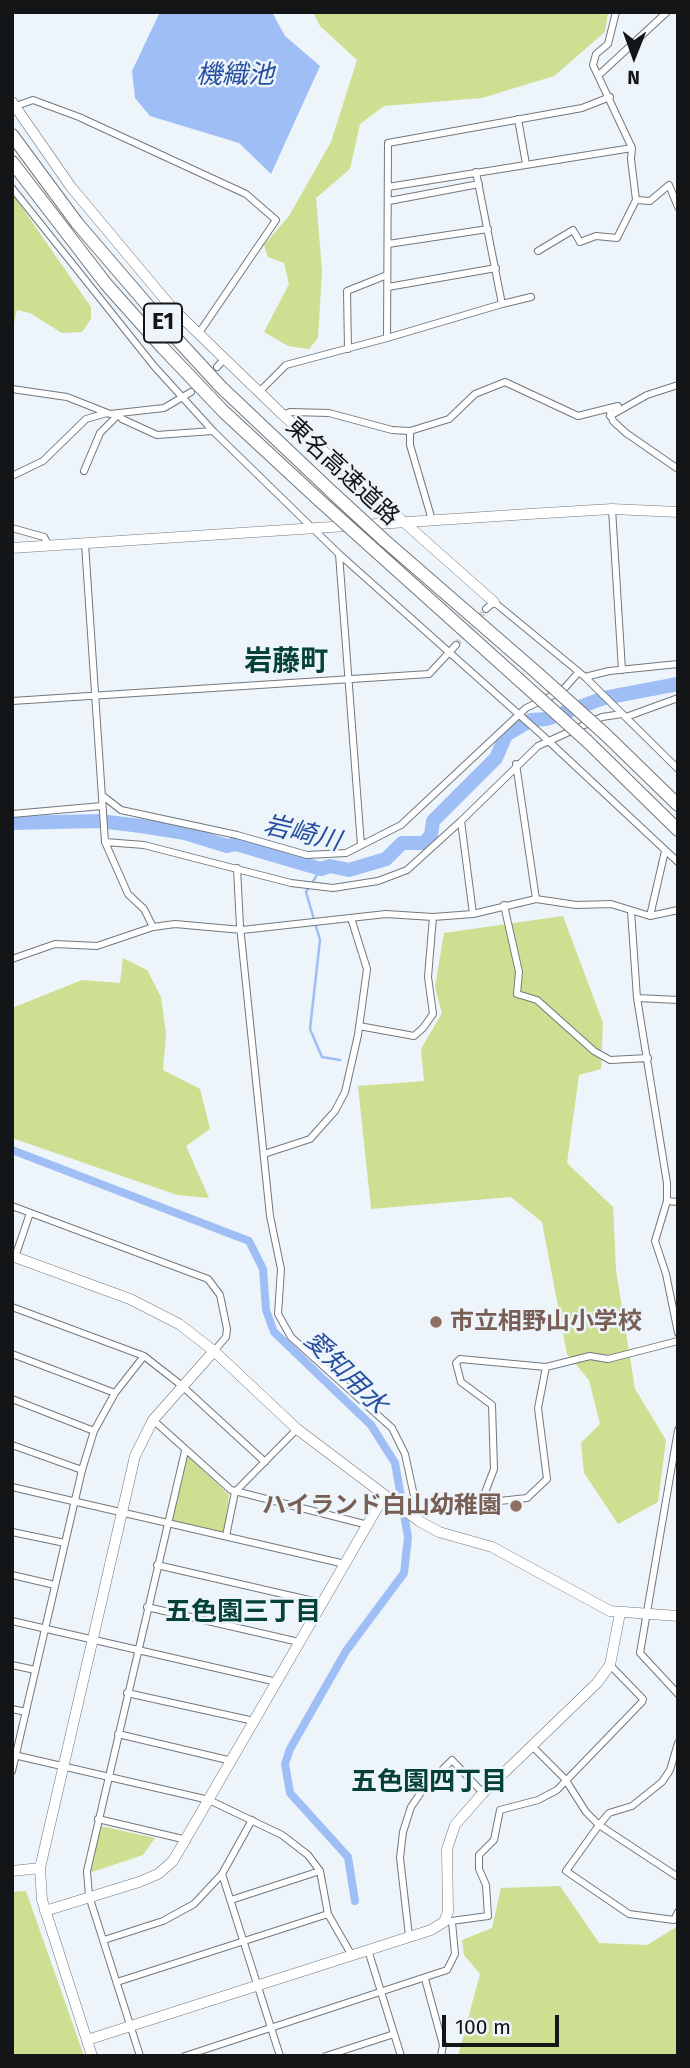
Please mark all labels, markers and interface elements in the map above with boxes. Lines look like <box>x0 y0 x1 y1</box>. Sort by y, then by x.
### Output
north arrow <box>599 21 669 91</box>
water label: 機織池 <box>196 60 274 92</box>
text: N <box>627 66 640 89</box>
road number: E1 <box>144 304 182 342</box>
street label: 東名高速道路 <box>280 412 404 532</box>
district label: 岩藤町 <box>244 645 328 679</box>
water label: 岩崎川 <box>260 810 344 858</box>
place label: 市立相野山小学校 <box>450 1308 642 1336</box>
marker: 市立相野山小学校 <box>428 1314 444 1330</box>
water label: 愛知用水 <box>297 1325 393 1421</box>
place label: ハイランド白山幼稚園 <box>262 1492 502 1520</box>
marker: ハイランド白山幼稚園 <box>508 1498 524 1514</box>
district label: 五色園三丁目 <box>165 1597 321 1629</box>
district label: 五色園四丁目 <box>351 1767 507 1799</box>
scale bar <box>445 2002 562 2046</box>
text: 100 m <box>455 2014 511 2040</box>

